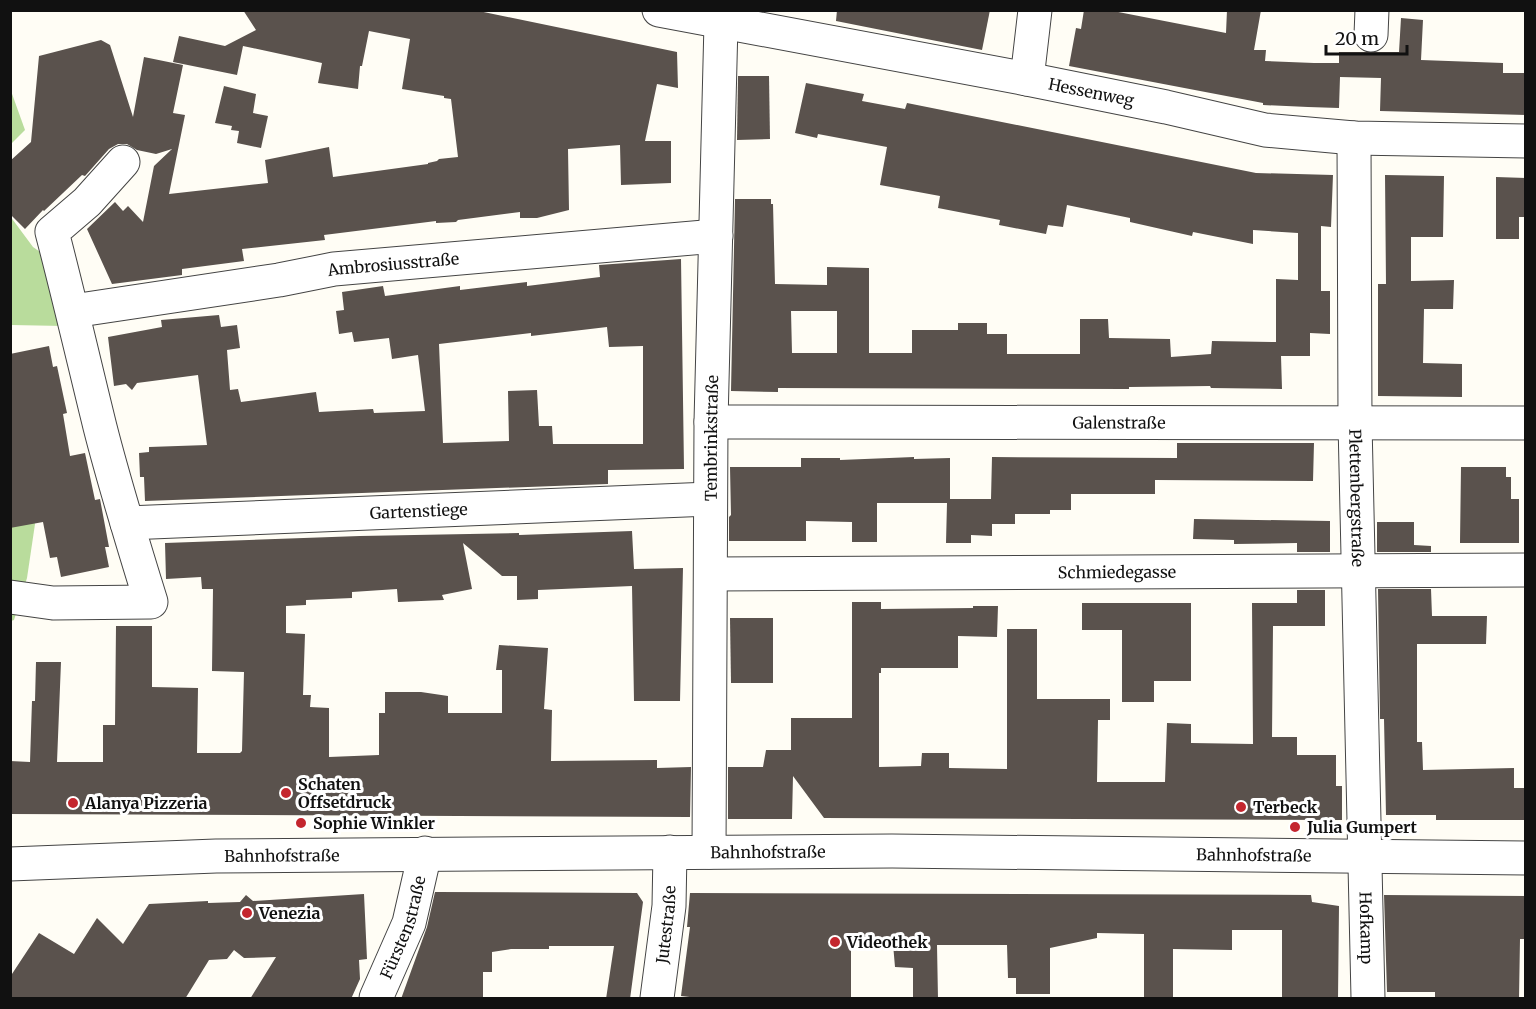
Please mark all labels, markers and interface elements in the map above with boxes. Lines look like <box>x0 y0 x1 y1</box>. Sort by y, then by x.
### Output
scale bar <box>1326 18 1407 56</box>
text: 20 m <box>1335 27 1379 50</box>
street label: Hessenweg <box>1047 74 1136 110</box>
street label: Ambrosiusstraße <box>325 248 460 280</box>
street label: Tembrinkstraße <box>701 375 722 501</box>
street label: Galenstraße <box>1072 412 1166 433</box>
street label: Plettenbergstraße <box>1345 429 1368 567</box>
street label: Gartenstiege <box>369 499 468 523</box>
street label: Schmiedegasse <box>1058 562 1176 582</box>
place label: Schaten Offsetdruck <box>298 774 392 812</box>
marker: Schaten Offsetdruck <box>279 786 293 800</box>
place label: Alanya Pizzeria <box>84 793 208 813</box>
marker: Alanya Pizzeria <box>66 796 80 810</box>
place label: Terbeck <box>1253 797 1318 817</box>
marker: Terbeck <box>1234 800 1248 814</box>
place label: Sophie Winkler <box>313 813 436 833</box>
marker: Sophie Winkler <box>294 816 308 830</box>
place label: Julia Gumpert <box>1306 817 1417 837</box>
marker: Julia Gumpert <box>1288 820 1302 834</box>
street label: Bahnhofstraße <box>710 841 826 862</box>
street label: Bahnhofstraße <box>1196 844 1312 866</box>
street label: Bahnhofstraße <box>224 845 340 866</box>
street label: Fürstenstraße <box>376 874 429 982</box>
street label: Jutestraße <box>651 885 679 966</box>
street label: Hofkamp <box>1356 891 1377 965</box>
place label: Venezia <box>258 903 320 923</box>
marker: Venezia <box>240 906 254 920</box>
place label: Videothek <box>846 932 928 952</box>
marker: Videothek <box>828 935 842 949</box>

